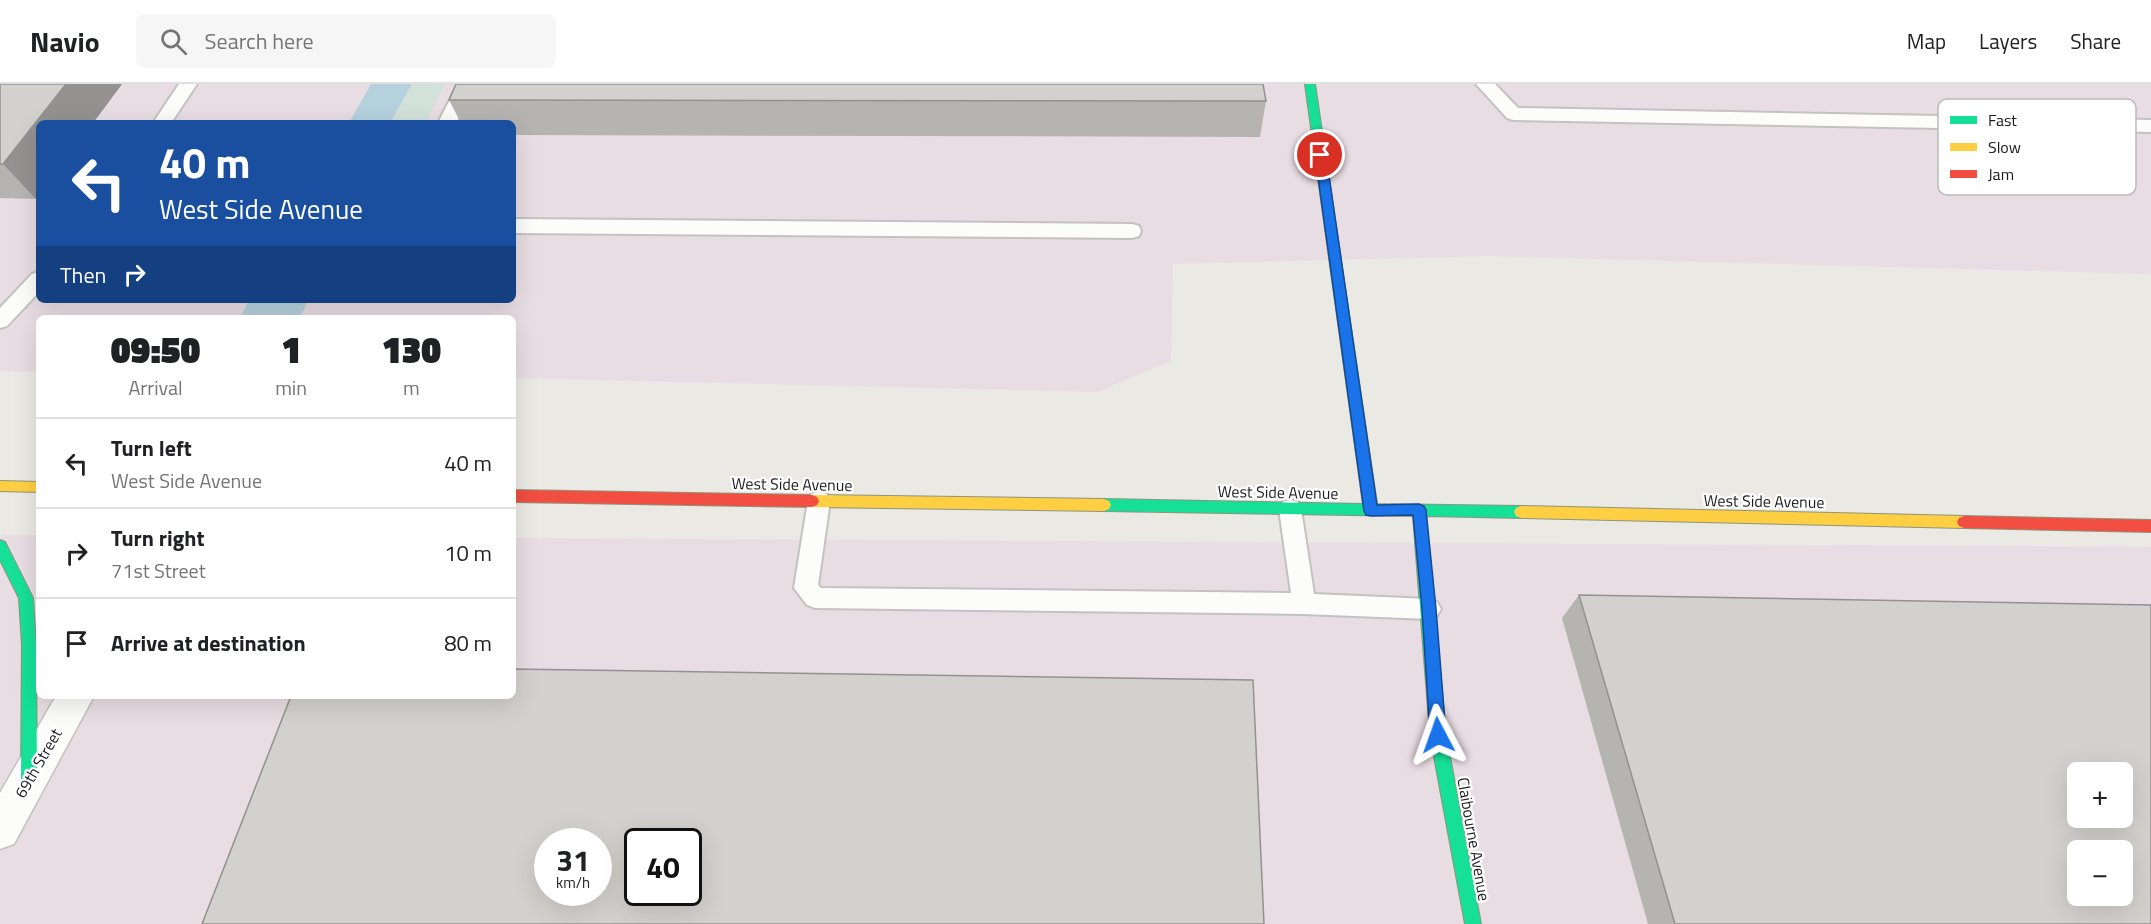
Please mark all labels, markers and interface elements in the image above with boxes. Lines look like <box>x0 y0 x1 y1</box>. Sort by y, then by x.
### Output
search box <box>136 14 556 68</box>
text: Navio <box>30 20 100 63</box>
text: Search here <box>205 24 314 58</box>
icon: search <box>157 25 190 58</box>
text: Map <box>1907 25 1946 57</box>
text: Layers <box>1979 25 2037 57</box>
text: Share <box>2070 25 2121 57</box>
legend <box>1938 99 2136 195</box>
text: Fast <box>1988 108 2017 132</box>
pin <box>1294 129 1345 180</box>
text: 40 m <box>159 130 251 194</box>
text: Slow <box>1988 135 2021 159</box>
icon: arrive <box>1303 138 1336 171</box>
icon: left <box>60 144 138 222</box>
text: Jam <box>1988 162 2014 186</box>
text: West Side Avenue <box>159 188 363 229</box>
text: Then <box>60 258 106 292</box>
icon: right <box>118 258 151 291</box>
text: 09:50 <box>111 322 200 377</box>
text: 1 <box>281 322 301 377</box>
text: 130 <box>382 322 441 377</box>
text: Arrival <box>128 372 183 403</box>
text: min <box>275 372 307 403</box>
text: m <box>403 372 420 403</box>
text: Turn left <box>111 431 192 465</box>
text: 40 m <box>444 446 492 480</box>
icon: left <box>60 447 93 480</box>
text: West Side Avenue <box>111 465 262 496</box>
street label: West Side Avenue <box>731 471 853 497</box>
street label: West Side Avenue <box>1217 479 1339 505</box>
street label: West Side Avenue <box>1703 488 1825 514</box>
text: Turn right <box>111 521 205 555</box>
text: 10 m <box>444 536 492 570</box>
icon: right <box>60 537 93 570</box>
text: 71st Street <box>111 555 206 586</box>
text: Arrive at destination <box>111 626 306 660</box>
text: 80 m <box>444 626 492 660</box>
icon: arrive <box>60 627 93 660</box>
position arrow <box>1406 703 1470 767</box>
street label: 69th Street <box>8 723 68 802</box>
map controls <box>2067 762 2133 906</box>
button: + <box>2067 762 2133 828</box>
street label: Claibourne Avenue <box>1451 775 1497 903</box>
speed limit sign: 40 <box>624 828 702 906</box>
text: 31 <box>556 837 590 883</box>
button: − <box>2067 840 2133 906</box>
text: km/h <box>556 871 590 894</box>

